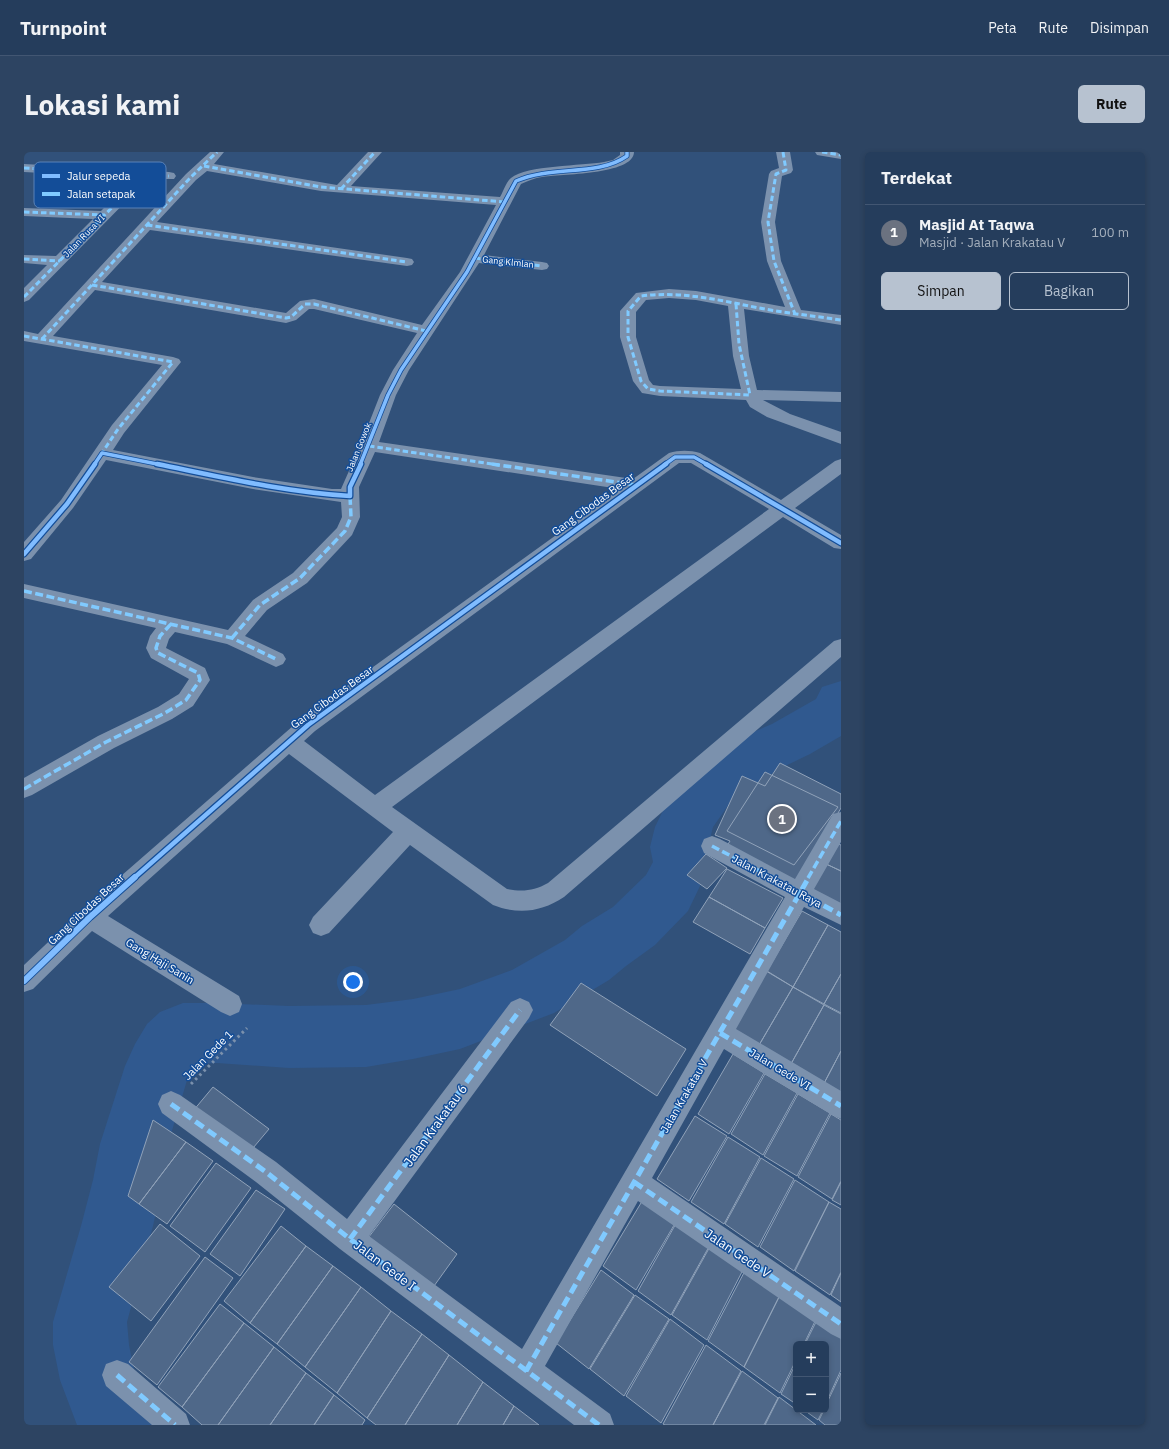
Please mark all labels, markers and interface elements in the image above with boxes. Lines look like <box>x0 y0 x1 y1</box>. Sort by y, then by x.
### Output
text: Turnpoint <box>20 16 107 40</box>
text: Peta <box>988 19 1017 37</box>
text: Rute <box>1039 19 1068 37</box>
text: Disimpan <box>1090 19 1149 37</box>
button: Rute <box>1078 85 1145 123</box>
text: Lokasi kami <box>24 86 180 123</box>
legend <box>34 162 166 208</box>
text: Terdekat <box>881 167 952 189</box>
text: Jalur sepeda <box>67 169 131 183</box>
text: Jalan setapak <box>67 187 136 201</box>
street label: Jalan Rusa VI <box>61 212 107 259</box>
text: Masjid At Taqwa <box>919 215 1034 234</box>
text: 1 <box>890 224 898 241</box>
text: 100 m <box>1091 224 1129 241</box>
text: Masjid · Jalan Krakatau V <box>919 234 1065 251</box>
street label: Gang Klmlan <box>482 253 534 270</box>
button: Simpan <box>881 272 1001 310</box>
button: Bagikan <box>1009 272 1129 310</box>
street label: Jalan Gowok <box>344 421 373 473</box>
street label: Gang Cibodas Besar <box>549 469 637 539</box>
street label: Gang Cibodas Besar <box>288 662 376 732</box>
pin: 1 <box>769 804 795 834</box>
street label: Jalan Krakatau Raya <box>730 851 825 911</box>
street label: Gang Cibodas Besar <box>45 870 127 948</box>
street label: Gang Haji Sanin <box>123 935 197 987</box>
your location <box>343 972 363 992</box>
street label: Jalan Gede 1 <box>180 1027 236 1083</box>
street label: Jalan Gede VI <box>747 1045 813 1093</box>
street label: Jalan Krakatau V <box>657 1056 711 1135</box>
street label: Jalan Krakatau 6 <box>400 1081 471 1170</box>
street label: Jalan Gede V <box>701 1225 774 1282</box>
street label: Jalan Gede I <box>350 1236 419 1294</box>
map controls <box>793 1341 829 1413</box>
button: + <box>793 1341 829 1377</box>
button: − <box>793 1377 829 1413</box>

